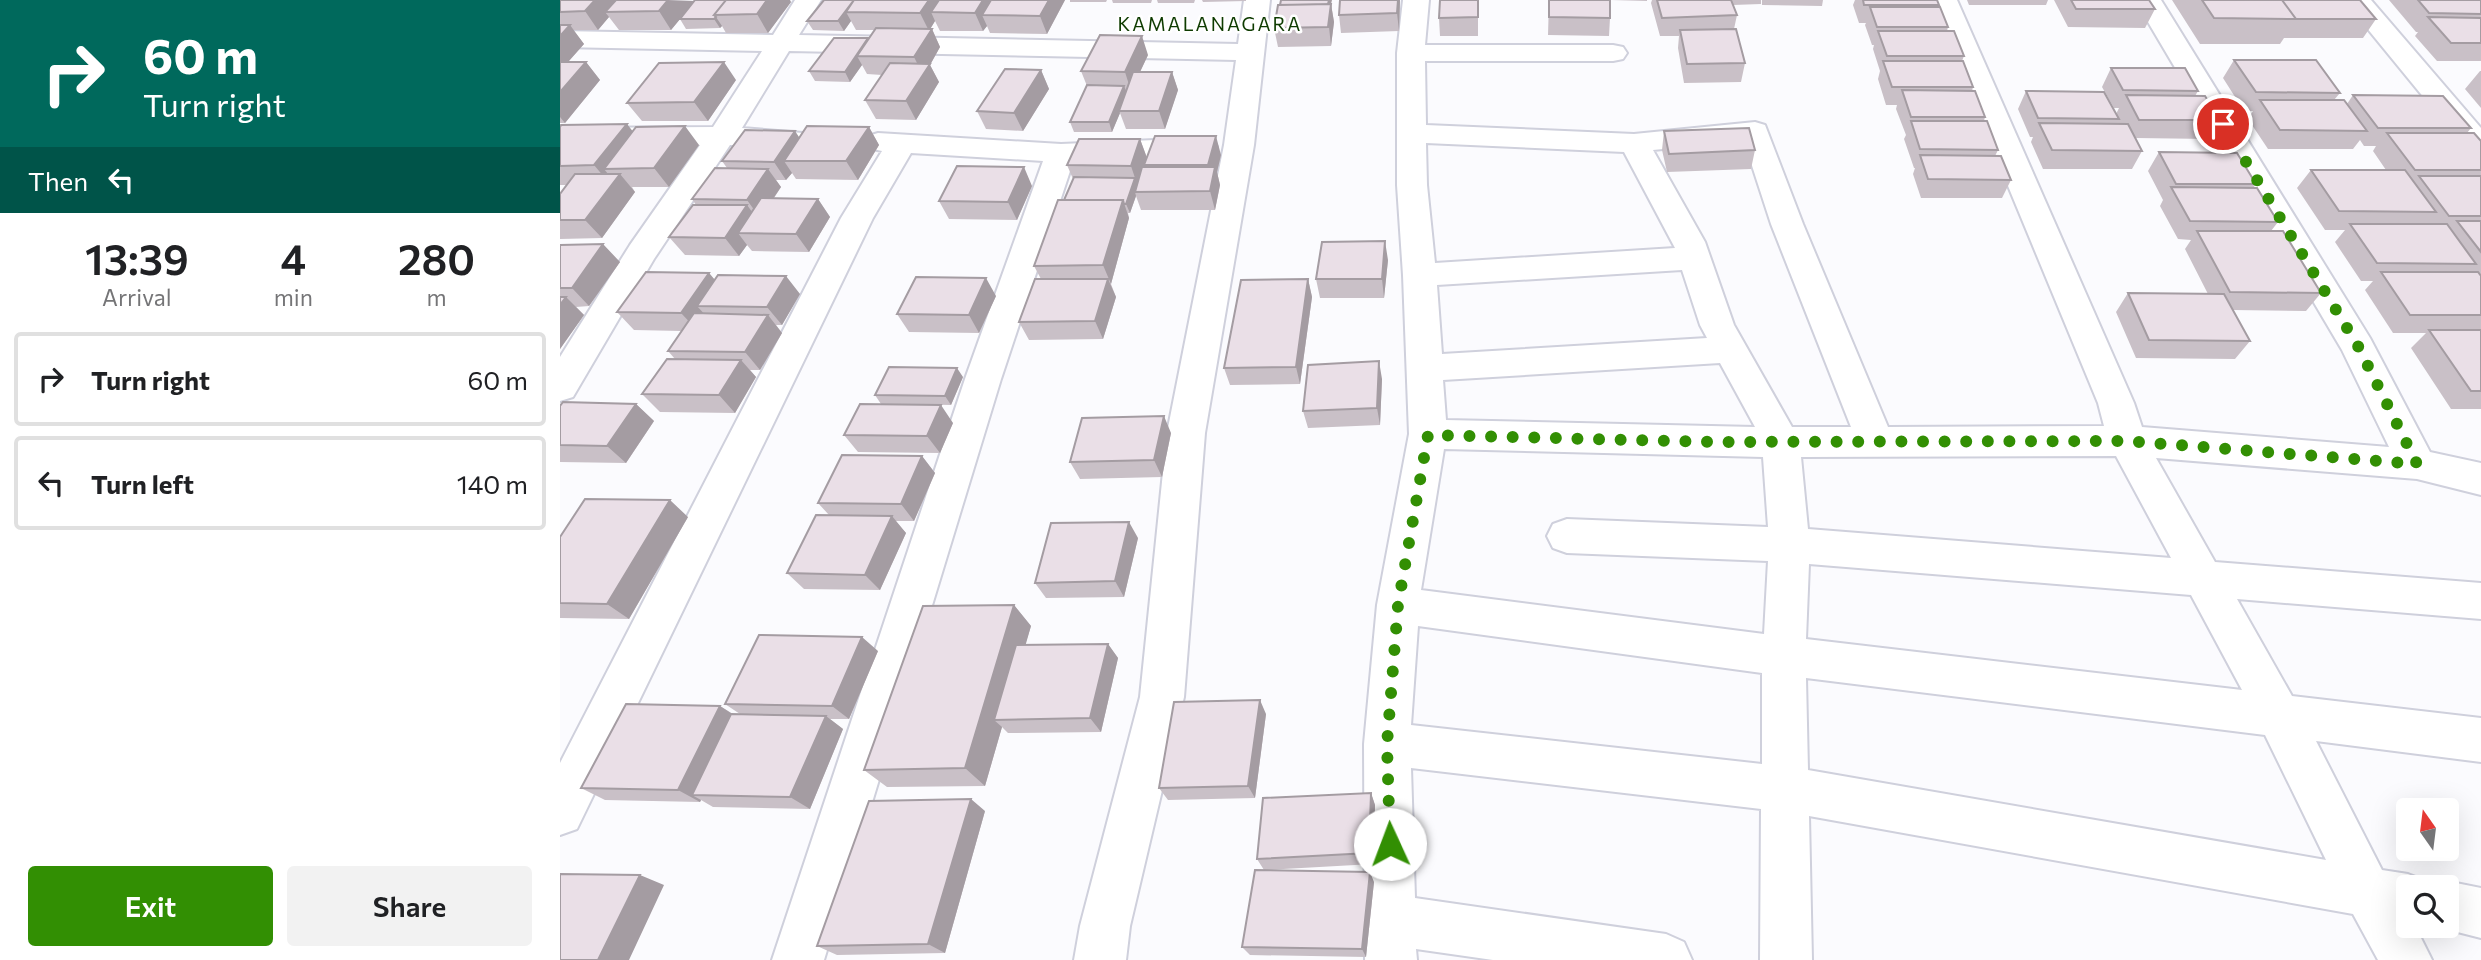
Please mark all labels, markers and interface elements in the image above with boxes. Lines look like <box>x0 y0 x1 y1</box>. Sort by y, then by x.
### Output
district label: KAMALANAGARA <box>1118 12 1302 35</box>
text: 60 m <box>143 24 258 84</box>
icon: right <box>28 28 119 119</box>
text: Turn right <box>143 84 286 124</box>
pin <box>2193 94 2253 154</box>
icon: arrive <box>2204 105 2242 143</box>
icon: left <box>102 161 140 199</box>
text: Then <box>28 165 88 196</box>
text: 13:39 <box>85 232 189 284</box>
text: 4 <box>281 232 306 284</box>
text: 280 <box>398 232 475 284</box>
text: Arrival <box>102 283 172 311</box>
text: min <box>274 283 313 311</box>
text: m <box>426 283 446 311</box>
icon: right <box>32 360 70 398</box>
text: Turn right <box>91 364 210 395</box>
text: 60 m <box>468 364 528 395</box>
icon: left <box>32 464 70 502</box>
text: Turn left <box>91 468 194 499</box>
text: 140 m <box>457 468 528 499</box>
north arrow <box>2396 798 2459 861</box>
map controls <box>2396 798 2459 938</box>
position arrow <box>1353 807 1427 881</box>
button: Exit <box>28 866 273 946</box>
button: Share <box>287 866 532 946</box>
button: search <box>2396 875 2459 938</box>

